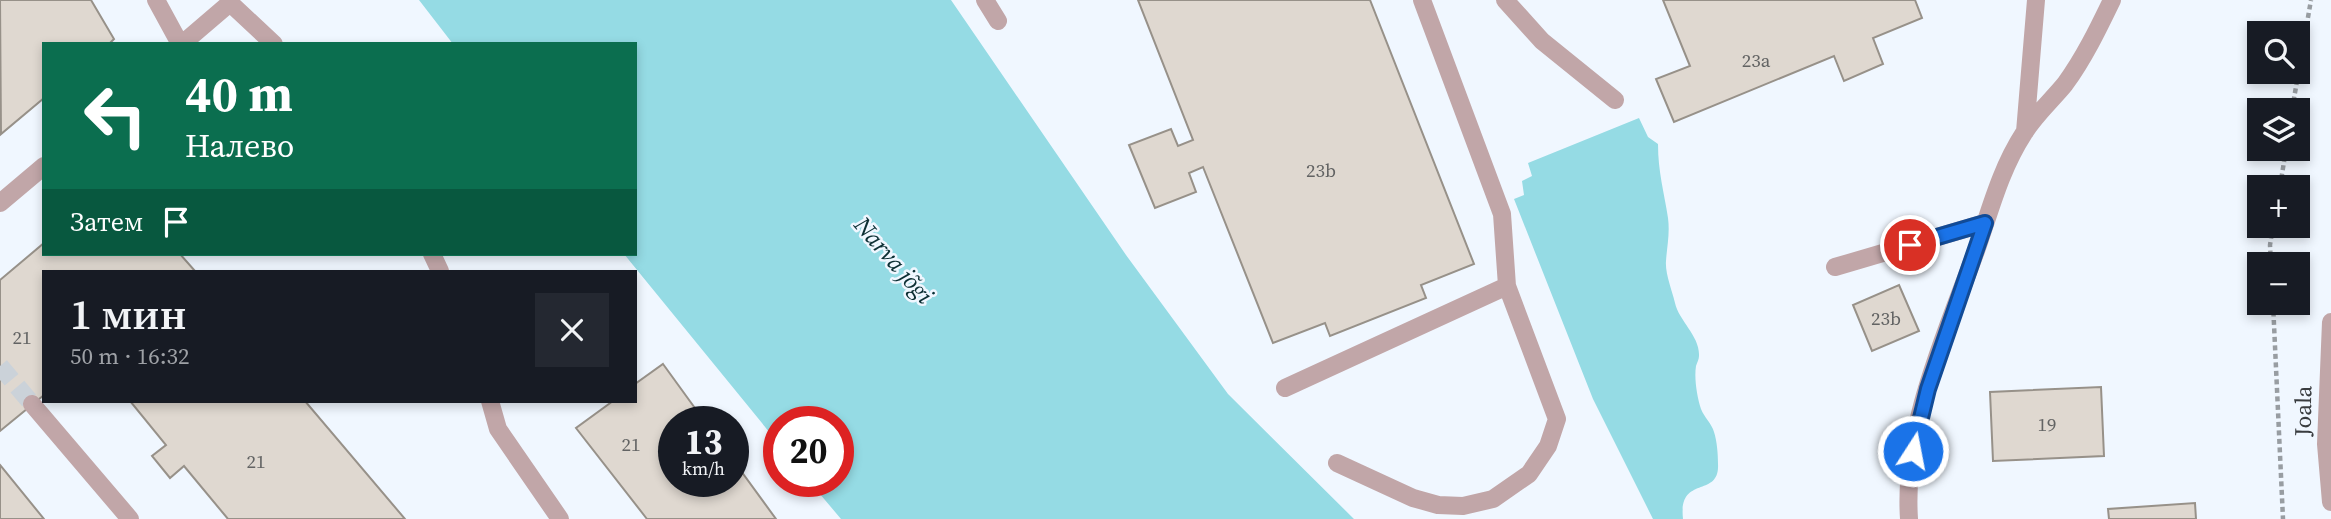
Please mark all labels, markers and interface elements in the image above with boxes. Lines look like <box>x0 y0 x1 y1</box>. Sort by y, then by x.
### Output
map controls <box>2247 21 2310 315</box>
button: search <box>2247 21 2310 84</box>
house number: 23a <box>1742 47 1771 73</box>
text: 40 m <box>185 60 293 127</box>
icon: left <box>70 70 161 161</box>
button: layers <box>2247 98 2310 161</box>
text: Налево <box>185 124 294 168</box>
house number: 23b <box>1306 157 1336 183</box>
button: + <box>2247 175 2310 238</box>
icon: arrive <box>157 203 195 241</box>
text: Затем <box>70 204 143 240</box>
water label: Narva jõgi <box>846 209 942 311</box>
pin <box>1880 215 1940 275</box>
icon: arrive <box>1891 226 1929 264</box>
button: − <box>2247 252 2310 315</box>
text: 1 мин <box>70 285 187 343</box>
button: close <box>535 293 609 367</box>
house number: 23b <box>1871 305 1901 331</box>
house number: 21 <box>12 324 32 350</box>
text: 50 m · 16:32 <box>70 340 190 372</box>
street label: Joala <box>2287 385 2319 438</box>
speed limit sign: 20 <box>763 406 854 497</box>
house number: 19 <box>2037 411 2057 437</box>
position arrow <box>1876 414 1950 488</box>
text: 13 <box>685 418 722 466</box>
house number: 21 <box>621 431 641 457</box>
house number: 21 <box>246 448 266 474</box>
text: km/h <box>682 456 725 481</box>

